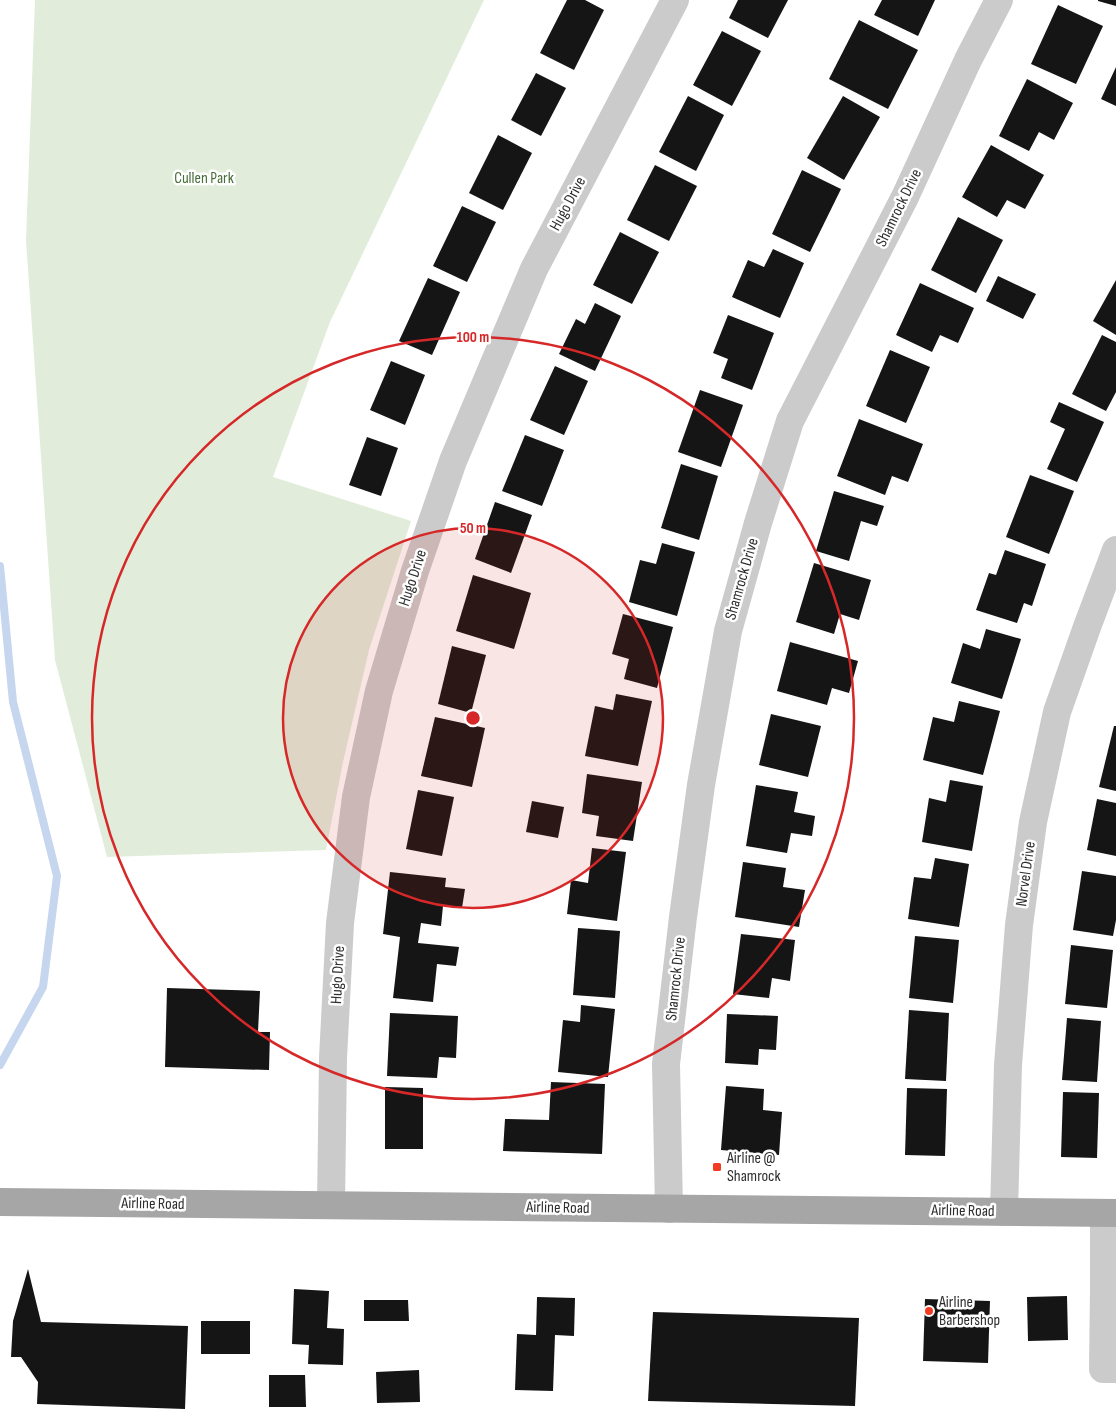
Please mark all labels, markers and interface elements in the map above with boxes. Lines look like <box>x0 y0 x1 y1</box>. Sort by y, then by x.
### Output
street label: Shamrock Drive <box>872 166 926 250</box>
park label: Cullen Park <box>174 169 234 188</box>
street label: Hugo Drive <box>546 174 590 234</box>
text: 100 m <box>457 328 489 347</box>
text: 50 m <box>460 519 486 538</box>
street label: Shamrock Drive <box>721 536 763 622</box>
street label: Hugo Drive <box>395 547 431 609</box>
centre of rings <box>464 709 482 727</box>
street label: Norvel Drive <box>1012 840 1040 908</box>
street label: Shamrock Drive <box>662 936 690 1022</box>
street label: Hugo Drive <box>327 945 349 1005</box>
place label: Airline @ Shamrock <box>726 1149 781 1186</box>
marker: Airline @ Shamrock <box>711 1161 723 1173</box>
street label: Airline Road <box>120 1194 185 1214</box>
street label: Airline Road <box>525 1198 590 1218</box>
street label: Airline Road <box>930 1201 995 1221</box>
place label: Airline Barbershop <box>938 1293 1000 1330</box>
marker: Airline Barbershop <box>923 1305 935 1317</box>

